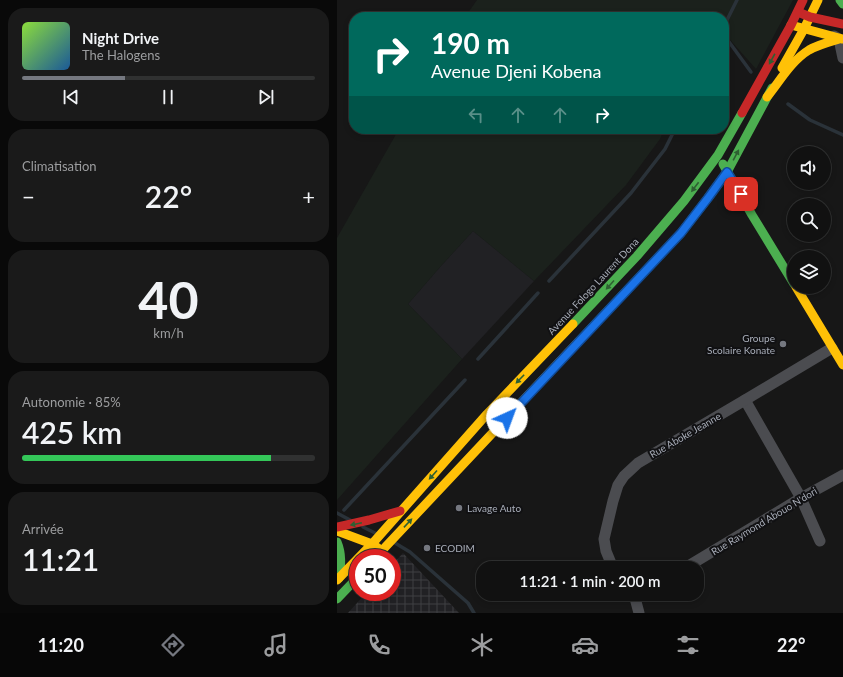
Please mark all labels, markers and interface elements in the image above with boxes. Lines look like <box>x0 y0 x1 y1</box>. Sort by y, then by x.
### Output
text: 190 m <box>431 26 510 60</box>
icon: right <box>365 28 417 80</box>
text: Night Drive <box>82 29 159 47</box>
text: The Halogens <box>82 47 160 63</box>
one-way arrow <box>769 53 776 65</box>
text: Avenue Djeni Kobena <box>431 60 602 82</box>
icon: previous <box>60 86 82 108</box>
icon: pause <box>157 86 179 108</box>
icon: next <box>255 86 277 108</box>
icon: left <box>465 104 487 126</box>
icon: ahead <box>507 104 529 126</box>
icon: ahead <box>549 104 571 126</box>
icon: right <box>591 104 613 126</box>
map controls <box>787 146 831 294</box>
button: sound <box>787 146 831 190</box>
one-way arrow <box>733 149 740 161</box>
text: Climatisation <box>22 158 97 174</box>
pin <box>724 177 758 211</box>
text: 22° <box>145 178 192 214</box>
one-way arrow <box>691 181 699 192</box>
text: − <box>22 183 35 210</box>
text: + <box>302 183 315 210</box>
icon: arrive <box>730 183 752 205</box>
button: search <box>787 198 831 242</box>
street label: Avenue Fologo Laurent Dona <box>545 235 641 337</box>
button: layers <box>787 250 831 294</box>
text: 40 <box>138 268 199 330</box>
one-way arrow <box>606 281 615 290</box>
text: km/h <box>153 325 184 341</box>
place label: Groupe Scolaire Konate <box>707 332 775 356</box>
marker: Groupe Scolaire Konate <box>778 339 788 349</box>
one-way arrow <box>516 374 525 385</box>
text: Autonomie · 85% <box>22 394 121 410</box>
position arrow <box>486 397 528 439</box>
street label: Rue Aboke Jeanne <box>647 410 723 460</box>
text: 425 km <box>22 414 122 450</box>
one-way arrow <box>428 470 437 481</box>
street label: Rue Raymond Abouo N'dori <box>709 485 819 557</box>
place label: Lavage Auto <box>467 502 521 514</box>
marker: Lavage Auto <box>454 503 464 513</box>
one-way arrow <box>403 518 413 528</box>
text: Arrivée <box>22 521 64 537</box>
one-way arrow <box>350 522 362 528</box>
text: 11:21 <box>22 541 99 577</box>
place label: ECODIM <box>435 542 475 554</box>
marker: ECODIM <box>422 543 432 553</box>
speed limit sign: 50 <box>349 549 401 601</box>
text: 11:21 · 1 min · 200 m <box>520 572 660 590</box>
icon: directions <box>159 631 187 659</box>
icon: music <box>262 631 290 659</box>
icon: phone <box>365 631 393 659</box>
icon: climate <box>468 631 496 659</box>
icon: car <box>571 631 599 659</box>
icon: filters <box>674 631 702 659</box>
text: 11:20 <box>38 634 84 656</box>
text: 22° <box>777 634 805 656</box>

